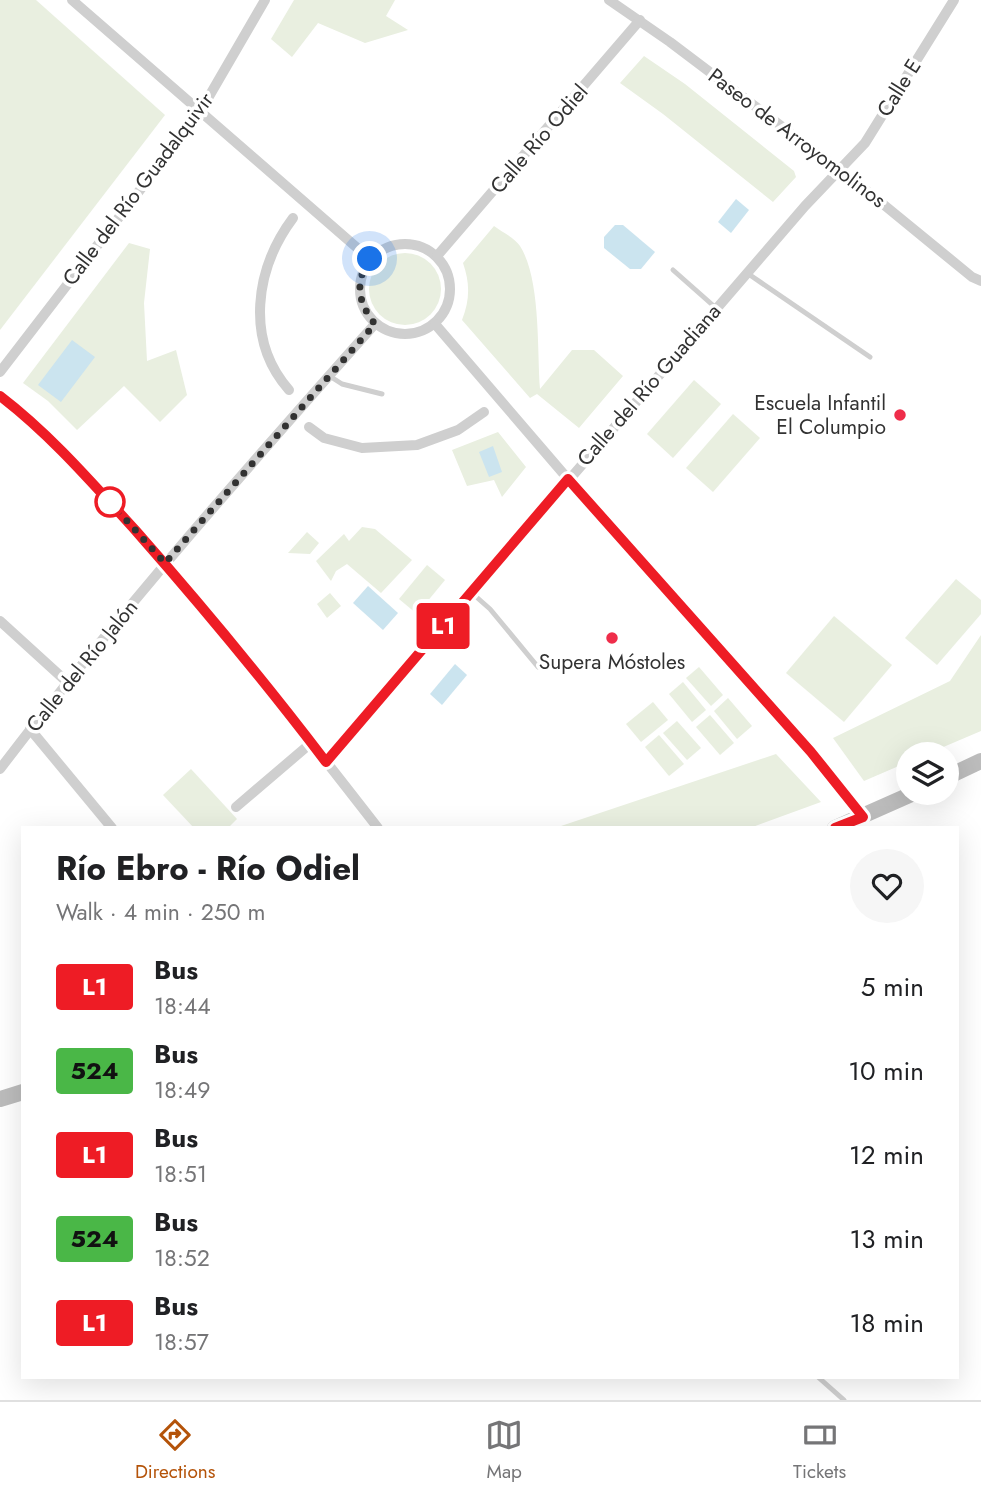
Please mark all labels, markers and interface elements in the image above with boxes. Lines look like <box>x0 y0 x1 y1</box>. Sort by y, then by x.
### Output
street label: Calle E <box>870 53 928 123</box>
street label: Paseo de Arroyomolinos <box>702 61 892 215</box>
street label: Calle Río Odiel <box>483 78 595 200</box>
street label: Calle del Río Guadalquivir <box>55 86 221 292</box>
your location <box>352 241 387 276</box>
street label: Calle del Río Guadiana <box>570 297 728 473</box>
place label: Escuela Infantil El Columpio <box>754 388 886 442</box>
marker: Escuela Infantil El Columpio <box>892 407 908 423</box>
unlabelled marker <box>95 487 125 517</box>
street label: Calle del Río Jalón <box>19 593 145 739</box>
line badge: L1 <box>412 603 474 649</box>
text: L1 <box>431 608 455 643</box>
marker: Supera Móstoles <box>604 630 620 646</box>
place label: Supera Móstoles <box>539 647 685 677</box>
map controls <box>896 742 959 805</box>
button: layers <box>896 742 959 805</box>
text: Río Ebro - Río Odiel <box>56 845 360 892</box>
button: heart <box>850 849 924 923</box>
text: Walk · 4 min · 250 m <box>56 895 265 929</box>
text: Bus <box>154 951 198 989</box>
text: 5 min <box>861 968 924 1006</box>
text: L1 <box>82 969 107 1004</box>
text: 18:44 <box>154 989 211 1023</box>
text: Bus <box>154 1035 198 1073</box>
text: 10 min <box>848 1052 924 1090</box>
text: 524 <box>71 1053 118 1088</box>
text: 18:49 <box>154 1073 210 1107</box>
text: Bus <box>154 1119 198 1157</box>
text: 12 min <box>849 1136 924 1174</box>
text: L1 <box>82 1137 107 1172</box>
text: 18:51 <box>154 1157 207 1191</box>
text: Bus <box>154 1203 198 1241</box>
text: 13 min <box>850 1220 924 1258</box>
text: 524 <box>71 1221 118 1256</box>
text: 18:52 <box>154 1241 210 1275</box>
text: Bus <box>154 1287 198 1325</box>
text: 18 min <box>850 1304 924 1342</box>
text: L1 <box>82 1305 107 1340</box>
text: 18:57 <box>154 1325 209 1359</box>
tab: Directions <box>135 1416 215 1485</box>
tab: Map <box>485 1416 523 1485</box>
tab: Tickets <box>793 1416 846 1485</box>

